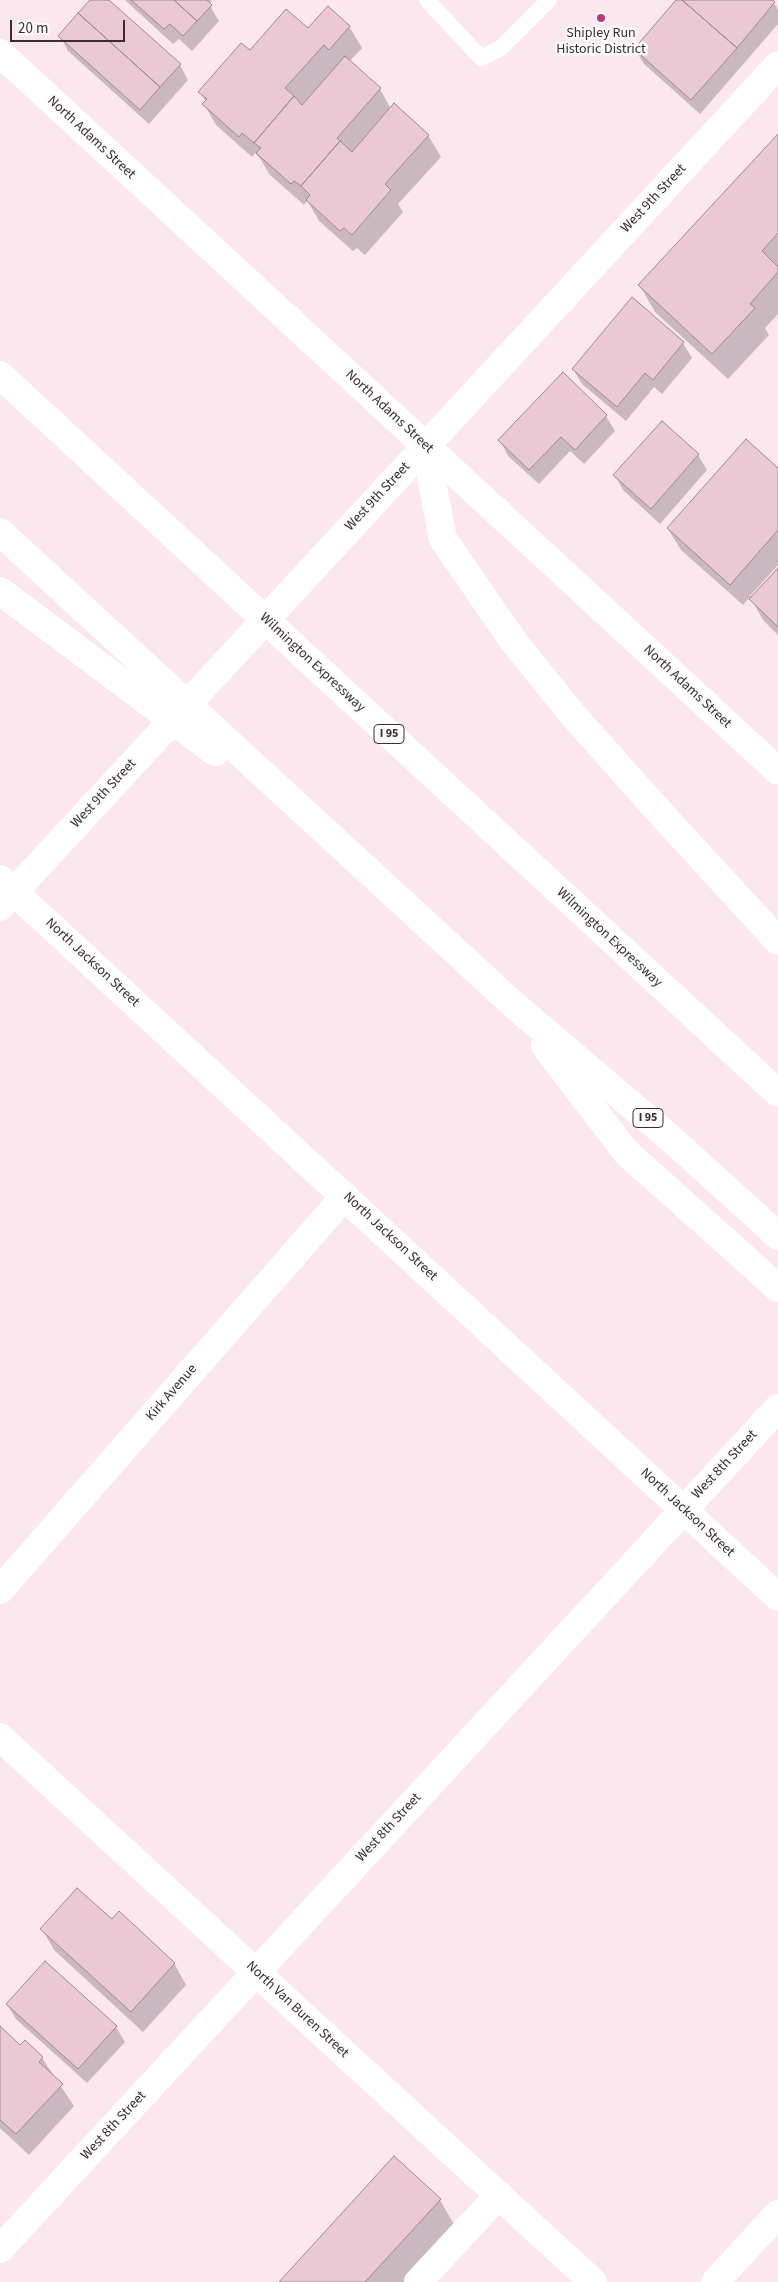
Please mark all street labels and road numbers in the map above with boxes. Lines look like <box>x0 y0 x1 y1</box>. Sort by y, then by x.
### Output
street label: North Adams Street <box>43 93 139 183</box>
street label: West 9th Street <box>618 161 690 237</box>
street label: North Adams Street <box>341 367 437 457</box>
street label: West 9th Street <box>342 459 414 535</box>
street label: Wilmington Expressway <box>256 610 368 716</box>
street label: North Adams Street <box>639 642 735 732</box>
road number: I 95 <box>374 724 404 744</box>
street label: West 9th Street <box>68 756 140 832</box>
street label: Wilmington Expressway <box>553 885 665 991</box>
street label: North Jackson Street <box>41 915 143 1011</box>
road number: I 95 <box>633 1108 663 1128</box>
street label: North Jackson Street <box>339 1189 441 1285</box>
street label: Kirk Avenue <box>143 1361 201 1425</box>
street label: West 8th Street <box>689 1427 761 1503</box>
street label: North Jackson Street <box>636 1465 738 1561</box>
street label: West 8th Street <box>353 1790 425 1866</box>
street label: North Van Buren Street <box>242 1958 352 2062</box>
street label: West 8th Street <box>78 2088 150 2164</box>

